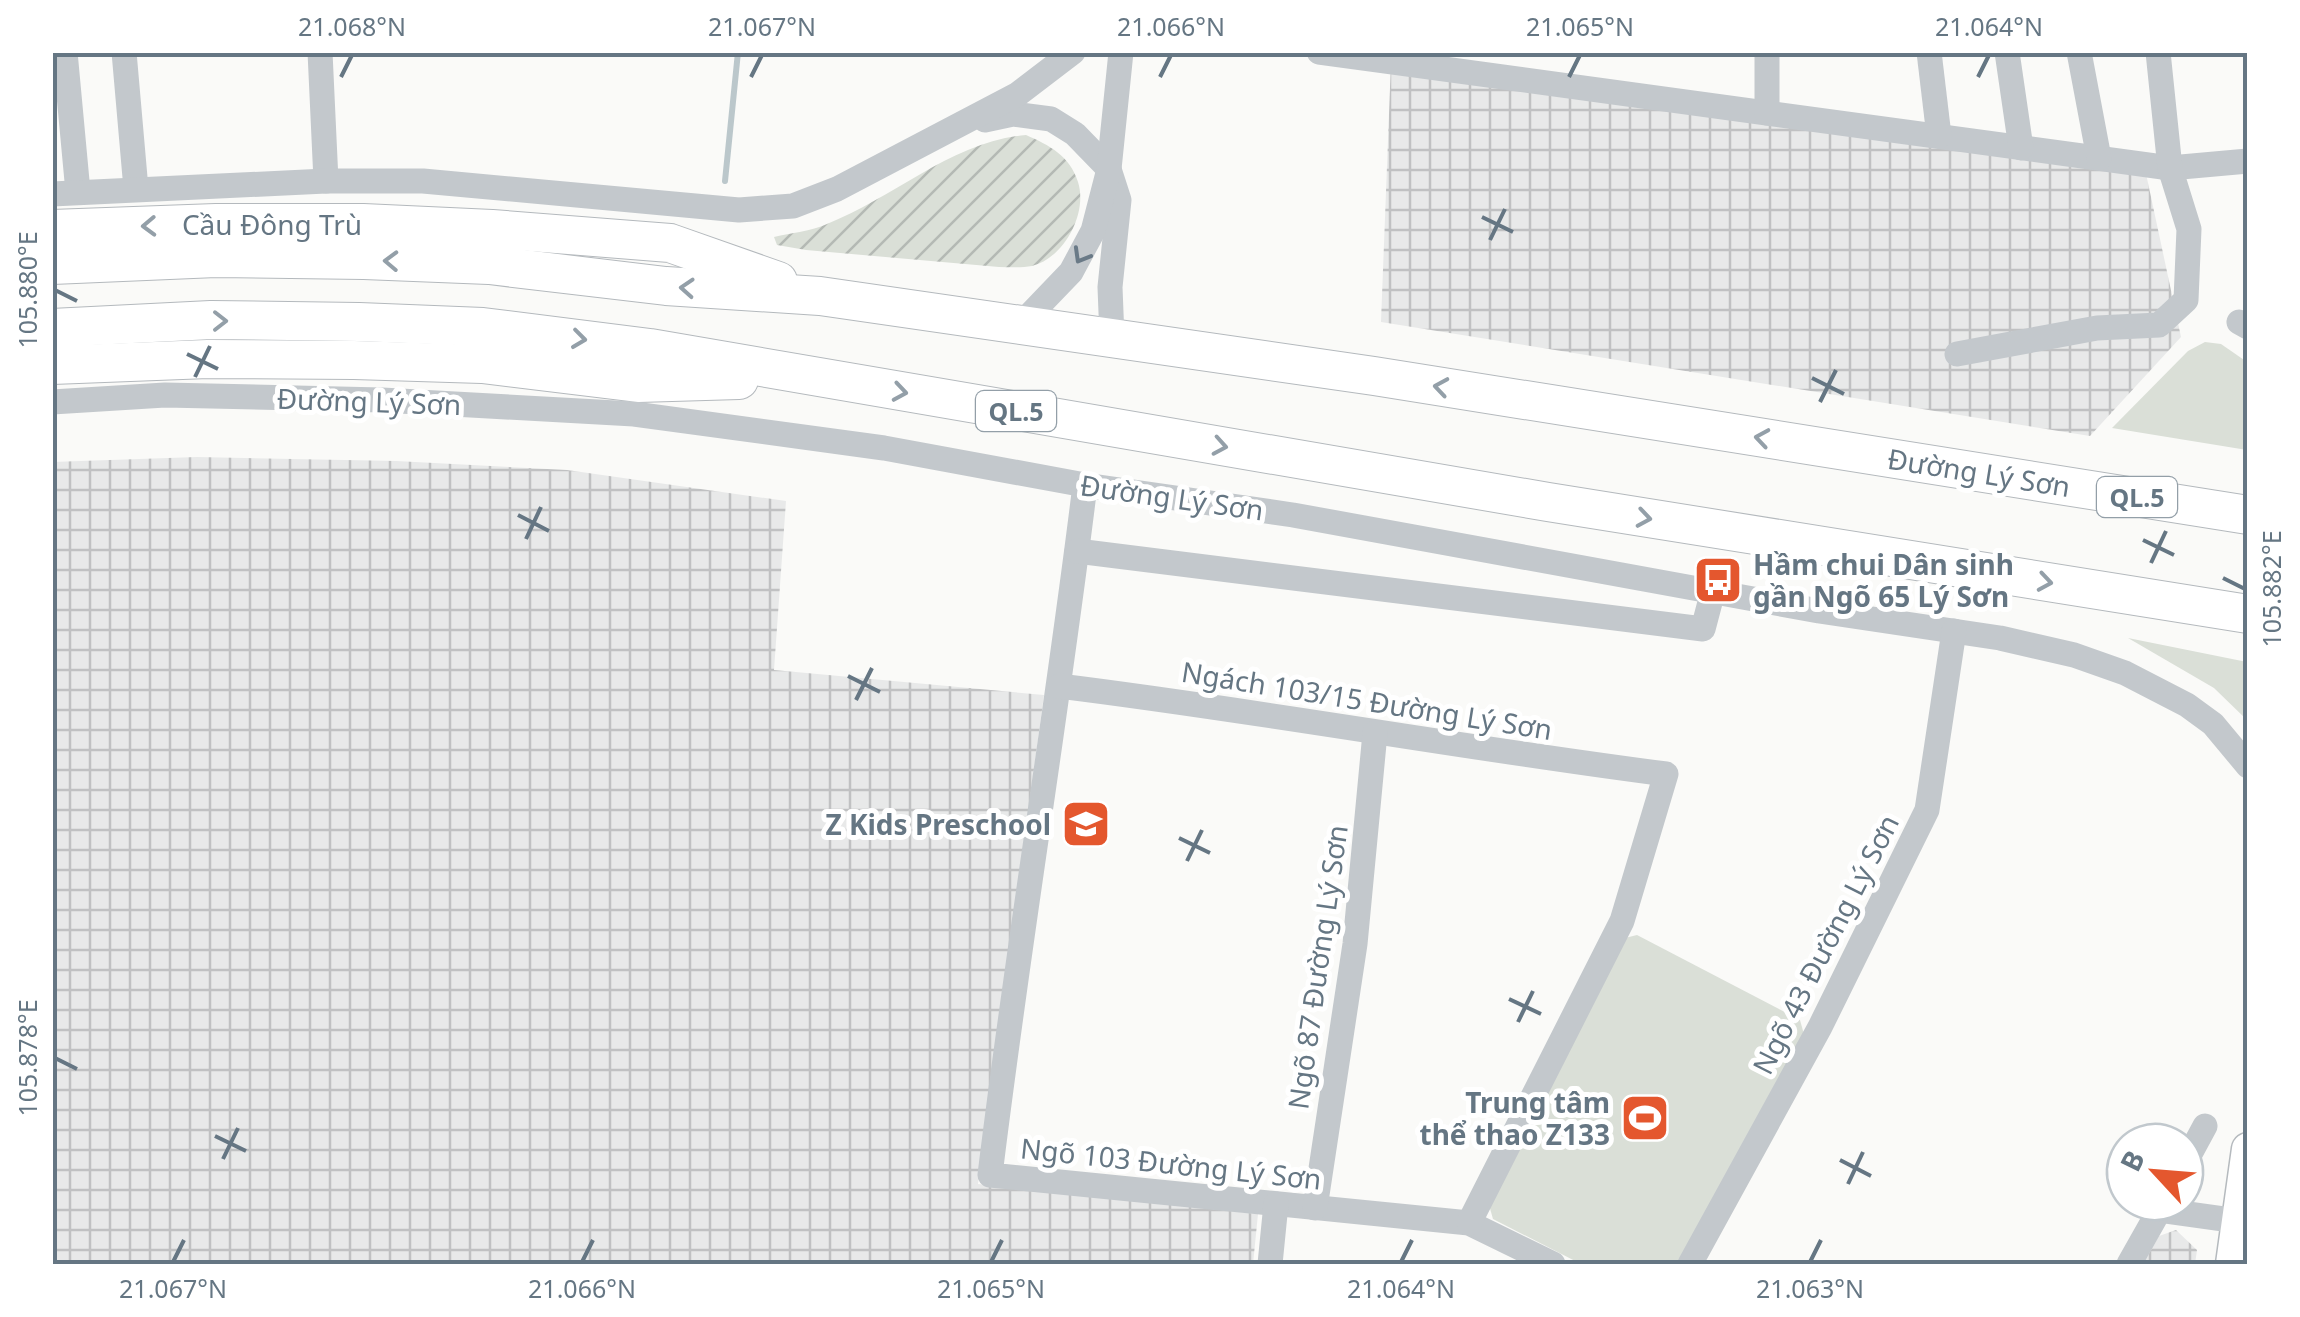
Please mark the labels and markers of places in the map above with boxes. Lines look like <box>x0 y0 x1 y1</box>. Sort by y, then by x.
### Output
place label: Hầm chui Dân sinh gần Ngõ 65 Lý Sơn <box>1753 545 2014 615</box>
bus stop icon: Hầm chui Dân sinh gần Ngõ 65 Lý Sơn <box>1692 554 1744 606</box>
school or university icon: Z Kids Preschool <box>1060 798 1112 850</box>
place label: Z Kids Preschool <box>825 805 1051 843</box>
place label: Trung tâm thể thao Z133 <box>1419 1083 1610 1153</box>
sports icon: Trung tâm thể thao Z133 <box>1619 1092 1671 1144</box>

